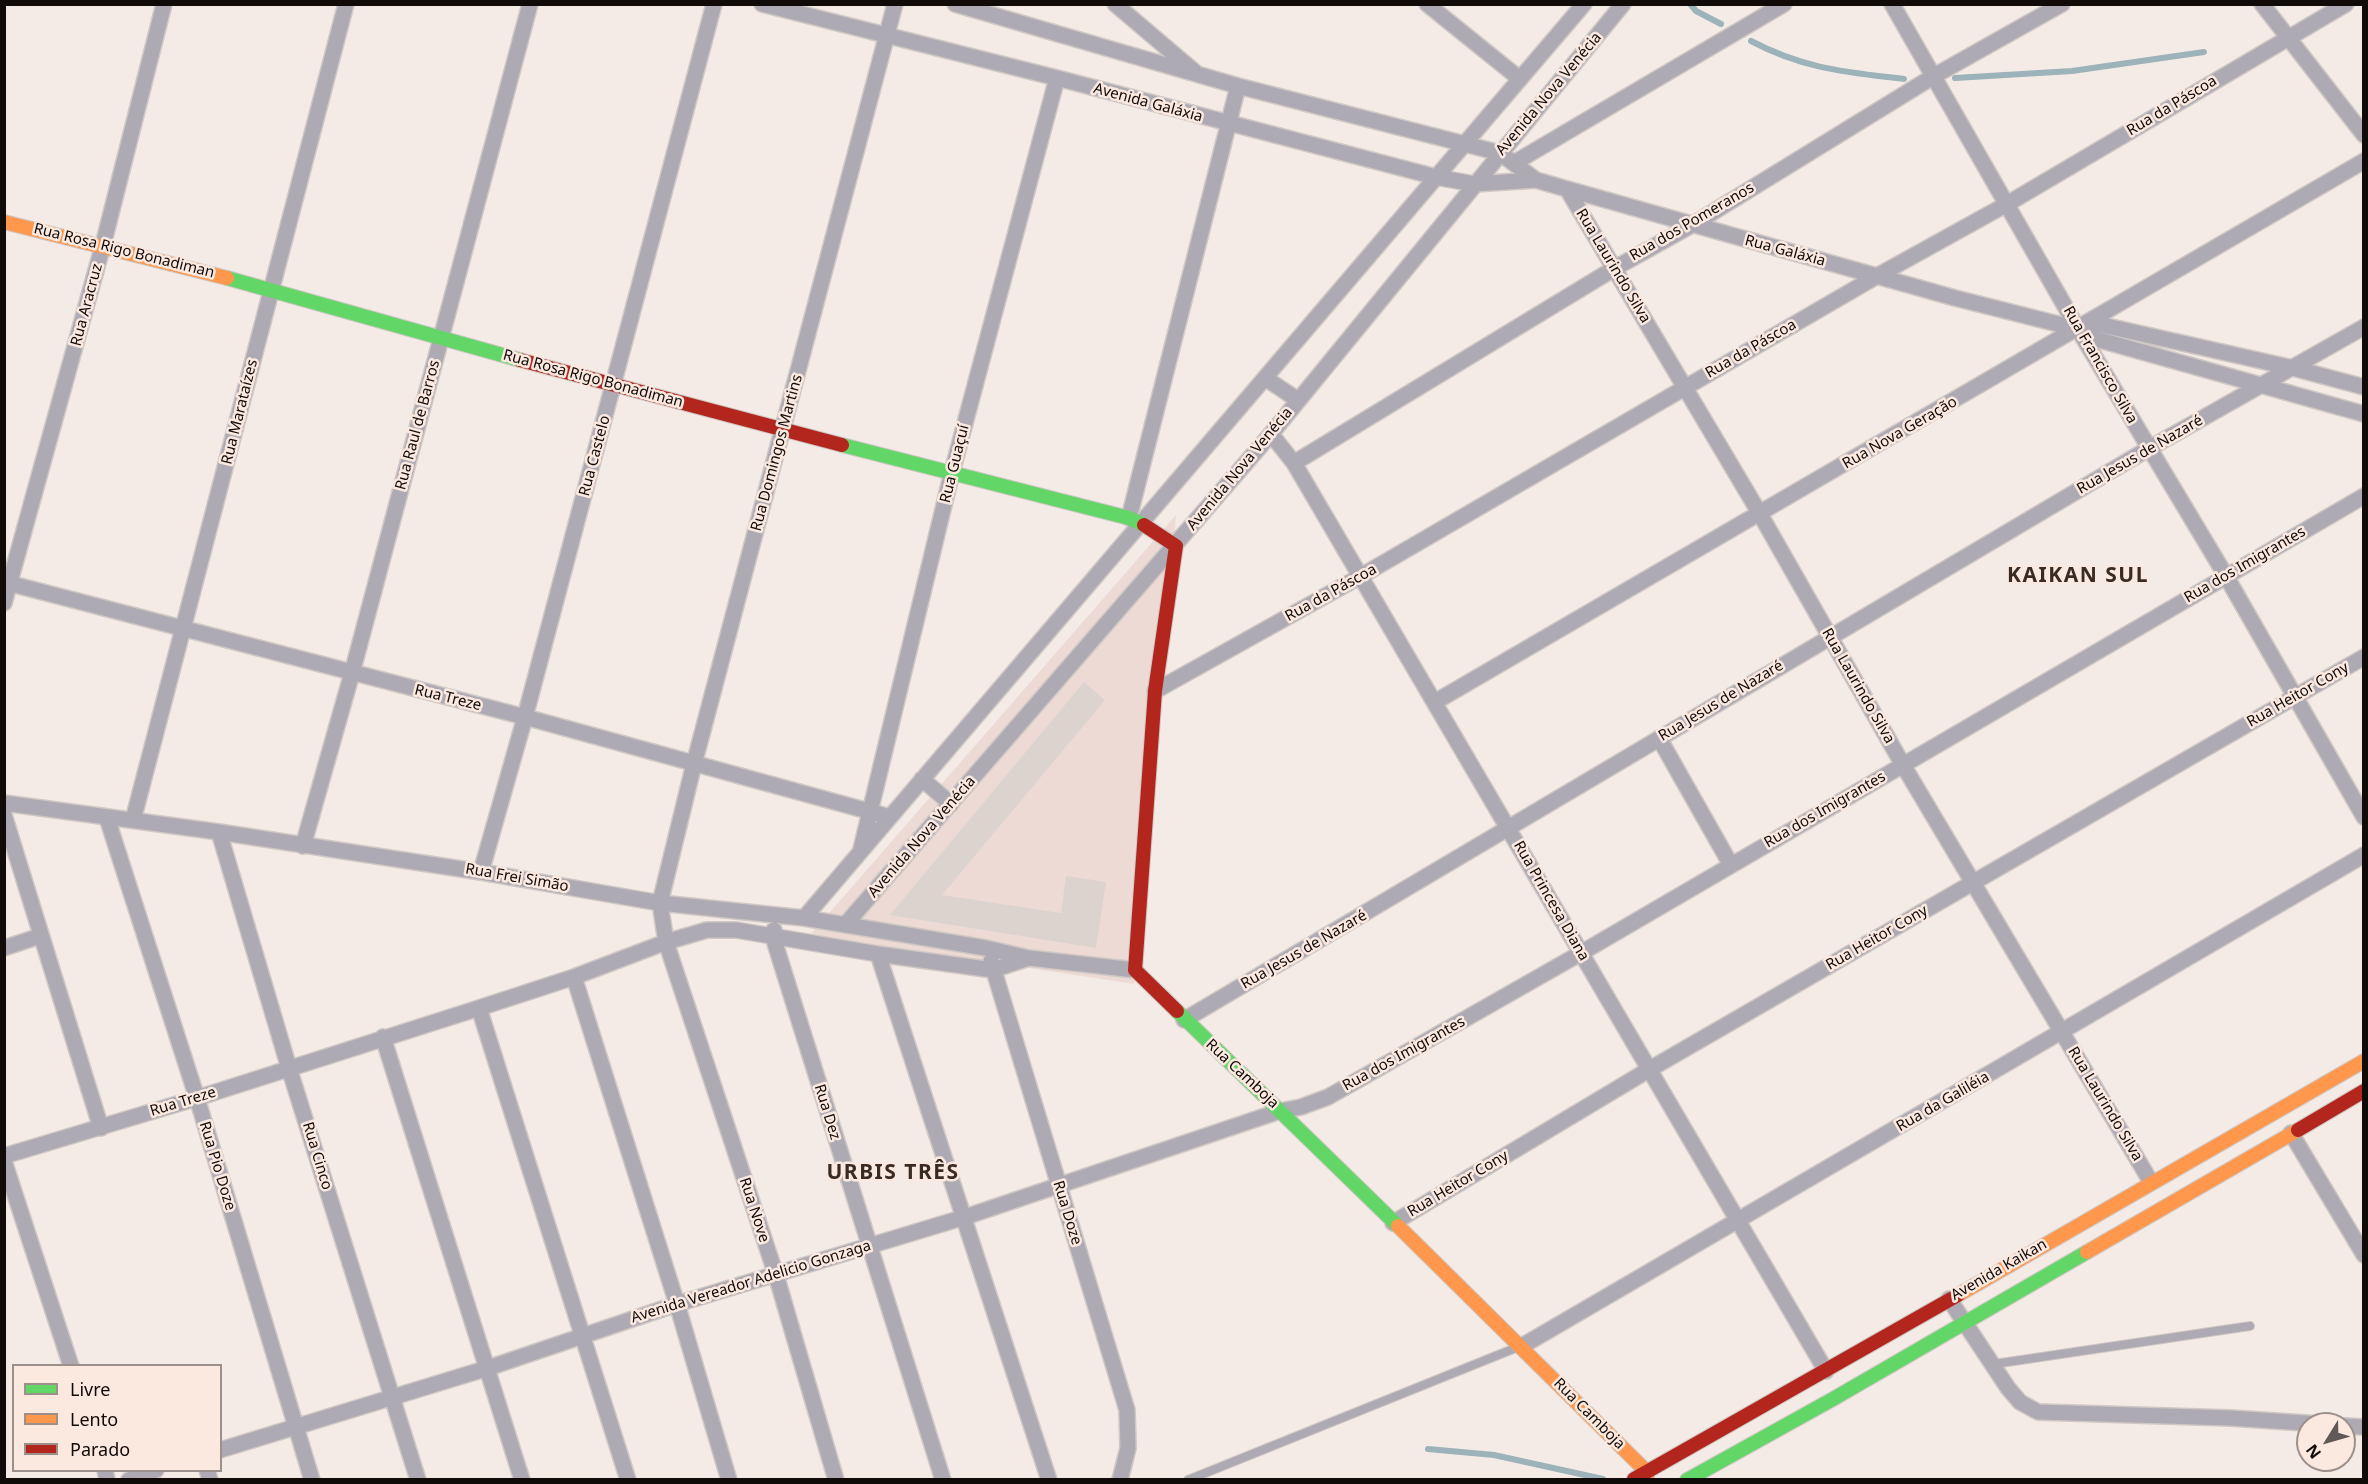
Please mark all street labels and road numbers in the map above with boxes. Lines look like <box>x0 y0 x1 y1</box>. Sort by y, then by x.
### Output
street label: Avenida Nova Venécia <box>1492 29 1606 159</box>
street label: Rua da Páscoa <box>2124 72 2220 140</box>
street label: Avenida Galáxia <box>1091 80 1205 126</box>
street label: Rua dos Pomeranos <box>1627 179 1757 265</box>
street label: Rua Laurindo Silva <box>1572 206 1654 326</box>
street label: Rua Rosa Rigo Bonadiman <box>32 220 216 282</box>
street label: Rua Galáxia <box>1743 232 1827 270</box>
street label: Rua Aracruz <box>67 262 107 348</box>
street label: Rua Francisco Silva <box>2059 303 2141 427</box>
street label: Rua da Páscoa <box>1702 316 1800 382</box>
street label: Rua Rosa Rigo Bonadiman <box>501 346 685 412</box>
street label: Rua Marataízes <box>218 358 262 466</box>
street label: Rua Raul de Barros <box>392 358 444 492</box>
street label: Rua Domingos Martins <box>747 373 807 533</box>
street label: Rua Nova Geração <box>1839 393 1961 473</box>
street label: Avenida Nova Venécia <box>1183 404 1297 534</box>
street label: Rua Jesus de Nazaré <box>2074 412 2206 498</box>
street label: Rua Castelo <box>576 414 614 498</box>
street label: Rua Guaçuí <box>937 423 973 505</box>
street label: Rua dos Imigrantes <box>2181 523 2309 607</box>
street label: Rua da Páscoa <box>1282 560 1380 626</box>
street label: Rua Laurindo Silva <box>1818 625 1898 747</box>
street label: Rua Jesus de Nazaré <box>1655 657 1787 745</box>
street label: Rua Heitor Cony <box>2244 659 2352 731</box>
street label: Rua Treze <box>413 681 483 715</box>
street label: Rua dos Imigrantes <box>1761 768 1889 852</box>
street label: Avenida Nova Venécia <box>864 773 980 901</box>
street label: Rua Princesa Diana <box>1509 838 1593 964</box>
street label: Rua Frei Simão <box>464 860 570 896</box>
street label: Rua Heitor Cony <box>1823 902 1931 974</box>
street label: Rua Jesus de Nazaré <box>1238 907 1370 993</box>
street label: Rua dos Imigrantes <box>1340 1013 1468 1095</box>
street label: Rua Camboja <box>1202 1036 1282 1112</box>
street label: Rua Laurindo Silva <box>2064 1044 2146 1164</box>
street label: Rua da Galiléia <box>1893 1068 1993 1136</box>
street label: Rua Dez <box>810 1082 844 1142</box>
street label: Rua Treze <box>148 1083 218 1121</box>
street label: Rua Pio Doze <box>195 1119 239 1213</box>
street label: Rua Cinco <box>298 1120 336 1192</box>
street label: Rua Heitor Cony <box>1404 1147 1512 1221</box>
street label: Rua Nove <box>735 1175 773 1245</box>
street label: Rua Doze <box>1049 1179 1085 1247</box>
street label: Avenida Kaikan <box>1948 1235 2050 1305</box>
street label: Avenida Vereador Adelicio Gonzaga <box>629 1237 873 1327</box>
street label: Rua Camboja <box>1550 1375 1628 1453</box>

